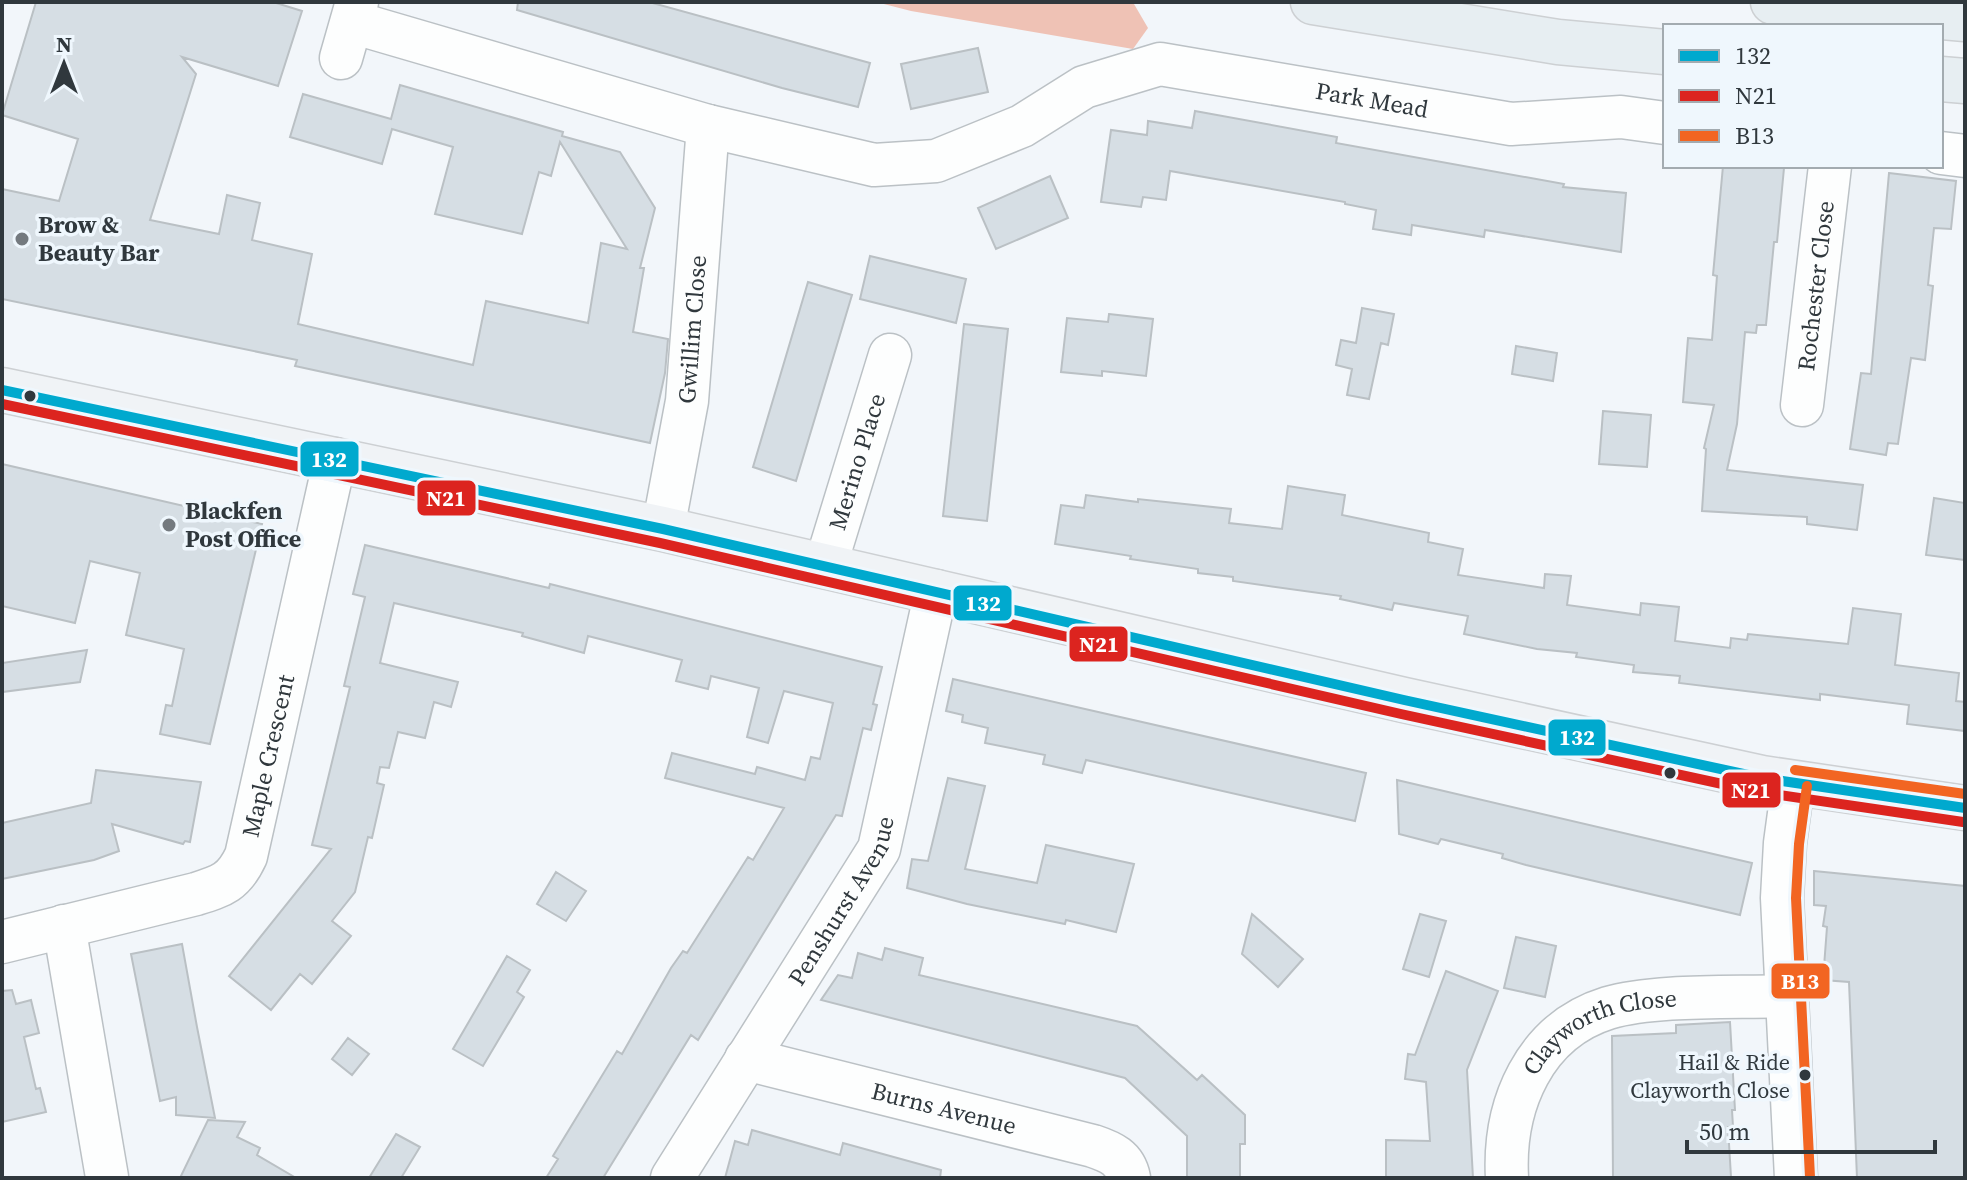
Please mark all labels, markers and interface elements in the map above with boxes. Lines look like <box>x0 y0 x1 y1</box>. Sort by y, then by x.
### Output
north arrow <box>24 24 104 104</box>
legend <box>1663 24 1943 168</box>
text: N <box>56 29 72 59</box>
text: 132 <box>1735 39 1771 72</box>
street label: Park Mead <box>1313 74 1431 126</box>
text: N21 <box>1735 79 1777 112</box>
text: B13 <box>1735 119 1774 152</box>
street label: Rochester Close <box>1789 199 1842 373</box>
place label: Brow & Beauty Bar <box>38 208 160 269</box>
marker: Brow & Beauty Bar <box>13 230 31 248</box>
street label: Gwillim Close <box>670 254 714 405</box>
unlabelled marker <box>22 388 38 404</box>
street label: Merino Place <box>820 389 893 534</box>
line badge: 132 <box>299 440 360 478</box>
text: 132 <box>311 444 347 474</box>
line badge: N21 <box>416 479 477 517</box>
text: N21 <box>426 483 466 513</box>
place label: Blackfen Post Office <box>185 494 301 555</box>
marker: Blackfen Post Office <box>160 516 178 534</box>
line badge: 132 <box>952 584 1013 622</box>
text: 132 <box>965 588 1001 618</box>
line badge: N21 <box>1068 625 1129 663</box>
text: N21 <box>1079 629 1119 659</box>
street label: Maple Crescent <box>234 671 302 840</box>
line badge: 132 <box>1547 718 1607 757</box>
text: 132 <box>1559 722 1595 752</box>
unlabelled marker <box>1662 765 1678 781</box>
line badge: N21 <box>1721 771 1782 809</box>
text: N21 <box>1731 775 1771 805</box>
street label: Penshurst Avenue <box>780 813 902 992</box>
line badge: B13 <box>1770 962 1831 1000</box>
text: B13 <box>1781 966 1819 996</box>
street label: Clayworth Close <box>1514 981 1678 1081</box>
place label: Hail & Ride Clayworth Close <box>1630 1047 1790 1105</box>
marker: Hail & Ride Clayworth Close <box>1797 1067 1813 1083</box>
street label: Burns Avenue <box>868 1074 1020 1142</box>
scale bar <box>1687 1104 1935 1154</box>
text: 50 m <box>1699 1115 1750 1148</box>

